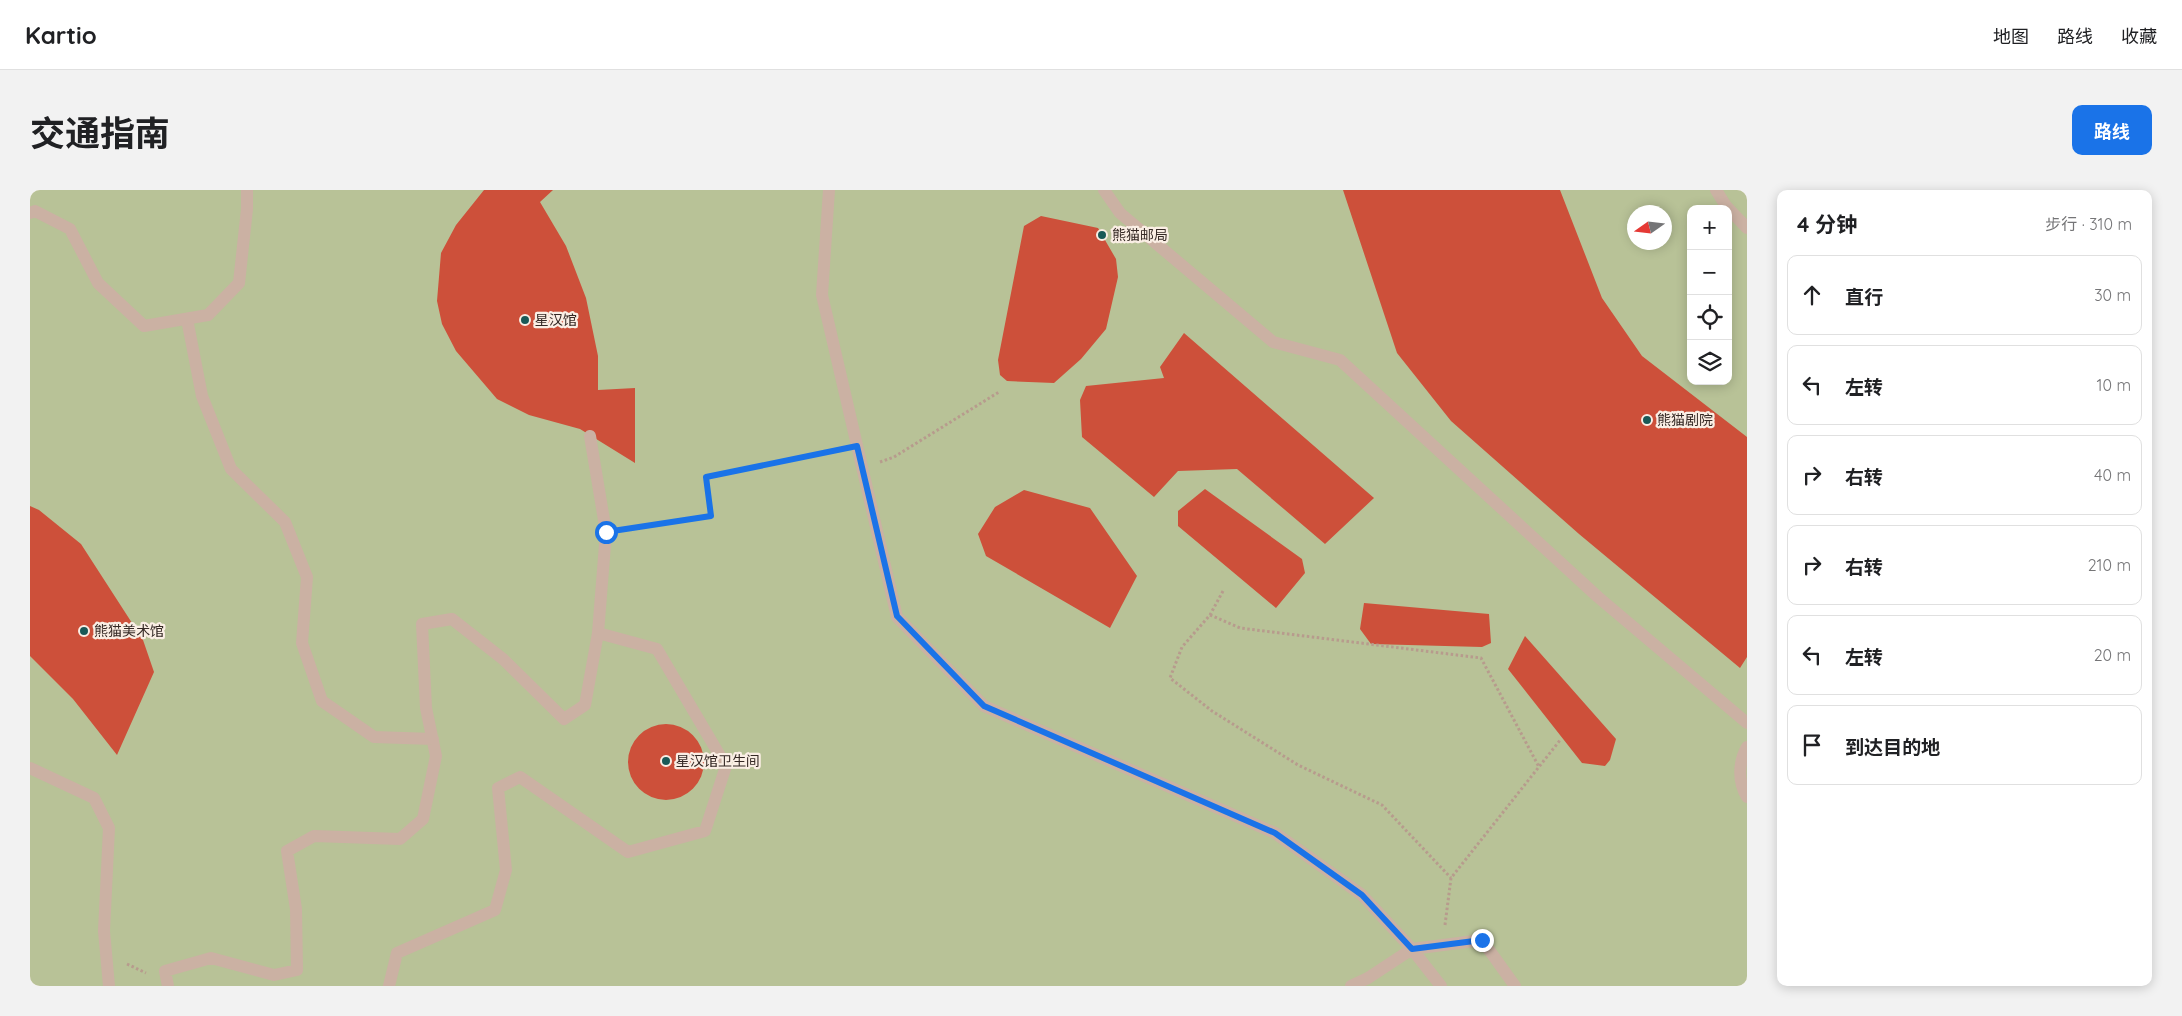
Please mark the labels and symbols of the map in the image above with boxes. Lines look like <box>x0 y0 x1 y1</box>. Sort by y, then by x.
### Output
north arrow <box>1627 205 1672 250</box>
place label: 熊猫邮局 <box>1112 226 1168 244</box>
marker: 熊猫邮局 <box>1096 229 1108 241</box>
place label: 星汉馆 <box>535 311 577 329</box>
marker: 星汉馆 <box>519 314 531 326</box>
place label: 熊猫剧院 <box>1657 411 1713 429</box>
marker: 熊猫剧院 <box>1641 414 1653 426</box>
route start <box>595 521 618 544</box>
place label: 熊猫美术馆 <box>94 622 164 640</box>
marker: 熊猫美术馆 <box>78 625 90 637</box>
place label: 星汉馆卫生间 <box>676 752 760 770</box>
marker: 星汉馆卫生间 <box>660 755 672 767</box>
route end <box>1471 929 1494 952</box>

